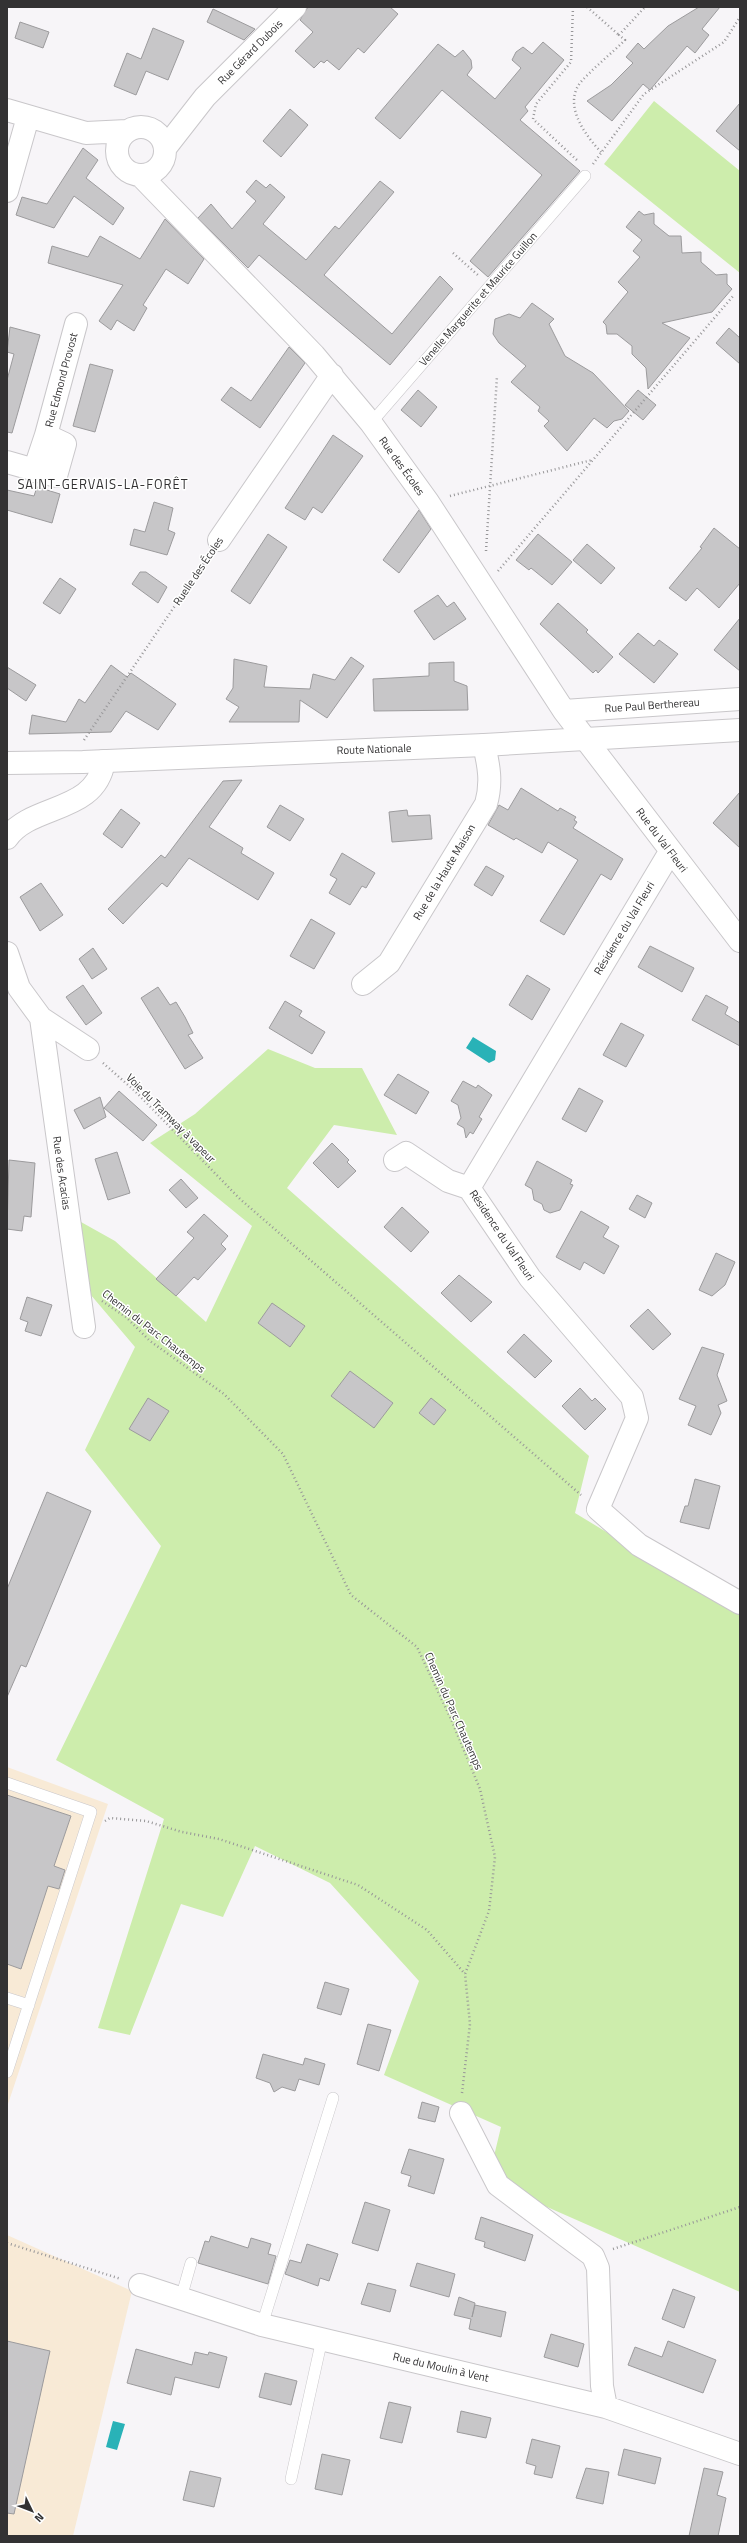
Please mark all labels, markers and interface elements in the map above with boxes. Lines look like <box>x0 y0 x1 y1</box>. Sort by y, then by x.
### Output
street label: Rue Gérard Dubois <box>214 16 286 88</box>
street label: Venelle Marguerite et Maurice Guillon <box>415 228 541 369</box>
street label: Rue Edmond Provost <box>41 331 81 429</box>
street label: Rue des Écoles <box>375 433 429 499</box>
district label: SAINT-GERVAIS-LA-FORÊT <box>17 474 189 494</box>
street label: Ruelle des Écoles <box>169 533 227 609</box>
street label: Rue Paul Berthereau <box>604 694 700 716</box>
street label: Route Nationale <box>336 740 412 758</box>
street label: Rue du Val Fleuri <box>632 804 692 876</box>
street label: Rue de la Haute Maison <box>409 821 479 923</box>
street label: Résidence du Val Fleuri <box>590 878 658 978</box>
street label: Voie du Tramway à vapeur <box>123 1070 219 1166</box>
street label: Rue des Acacias <box>49 1135 75 1211</box>
street label: Résidence du Val Fleuri <box>466 1186 538 1284</box>
street label: Chemin du Parc Chautemps <box>99 1286 209 1376</box>
street label: Chemin du Parc Chautemps <box>421 1650 487 1772</box>
street label: Rue du Moulin à Vent <box>391 2348 491 2386</box>
north arrow <box>12 2491 52 2531</box>
text: N <box>31 2510 48 2526</box>

